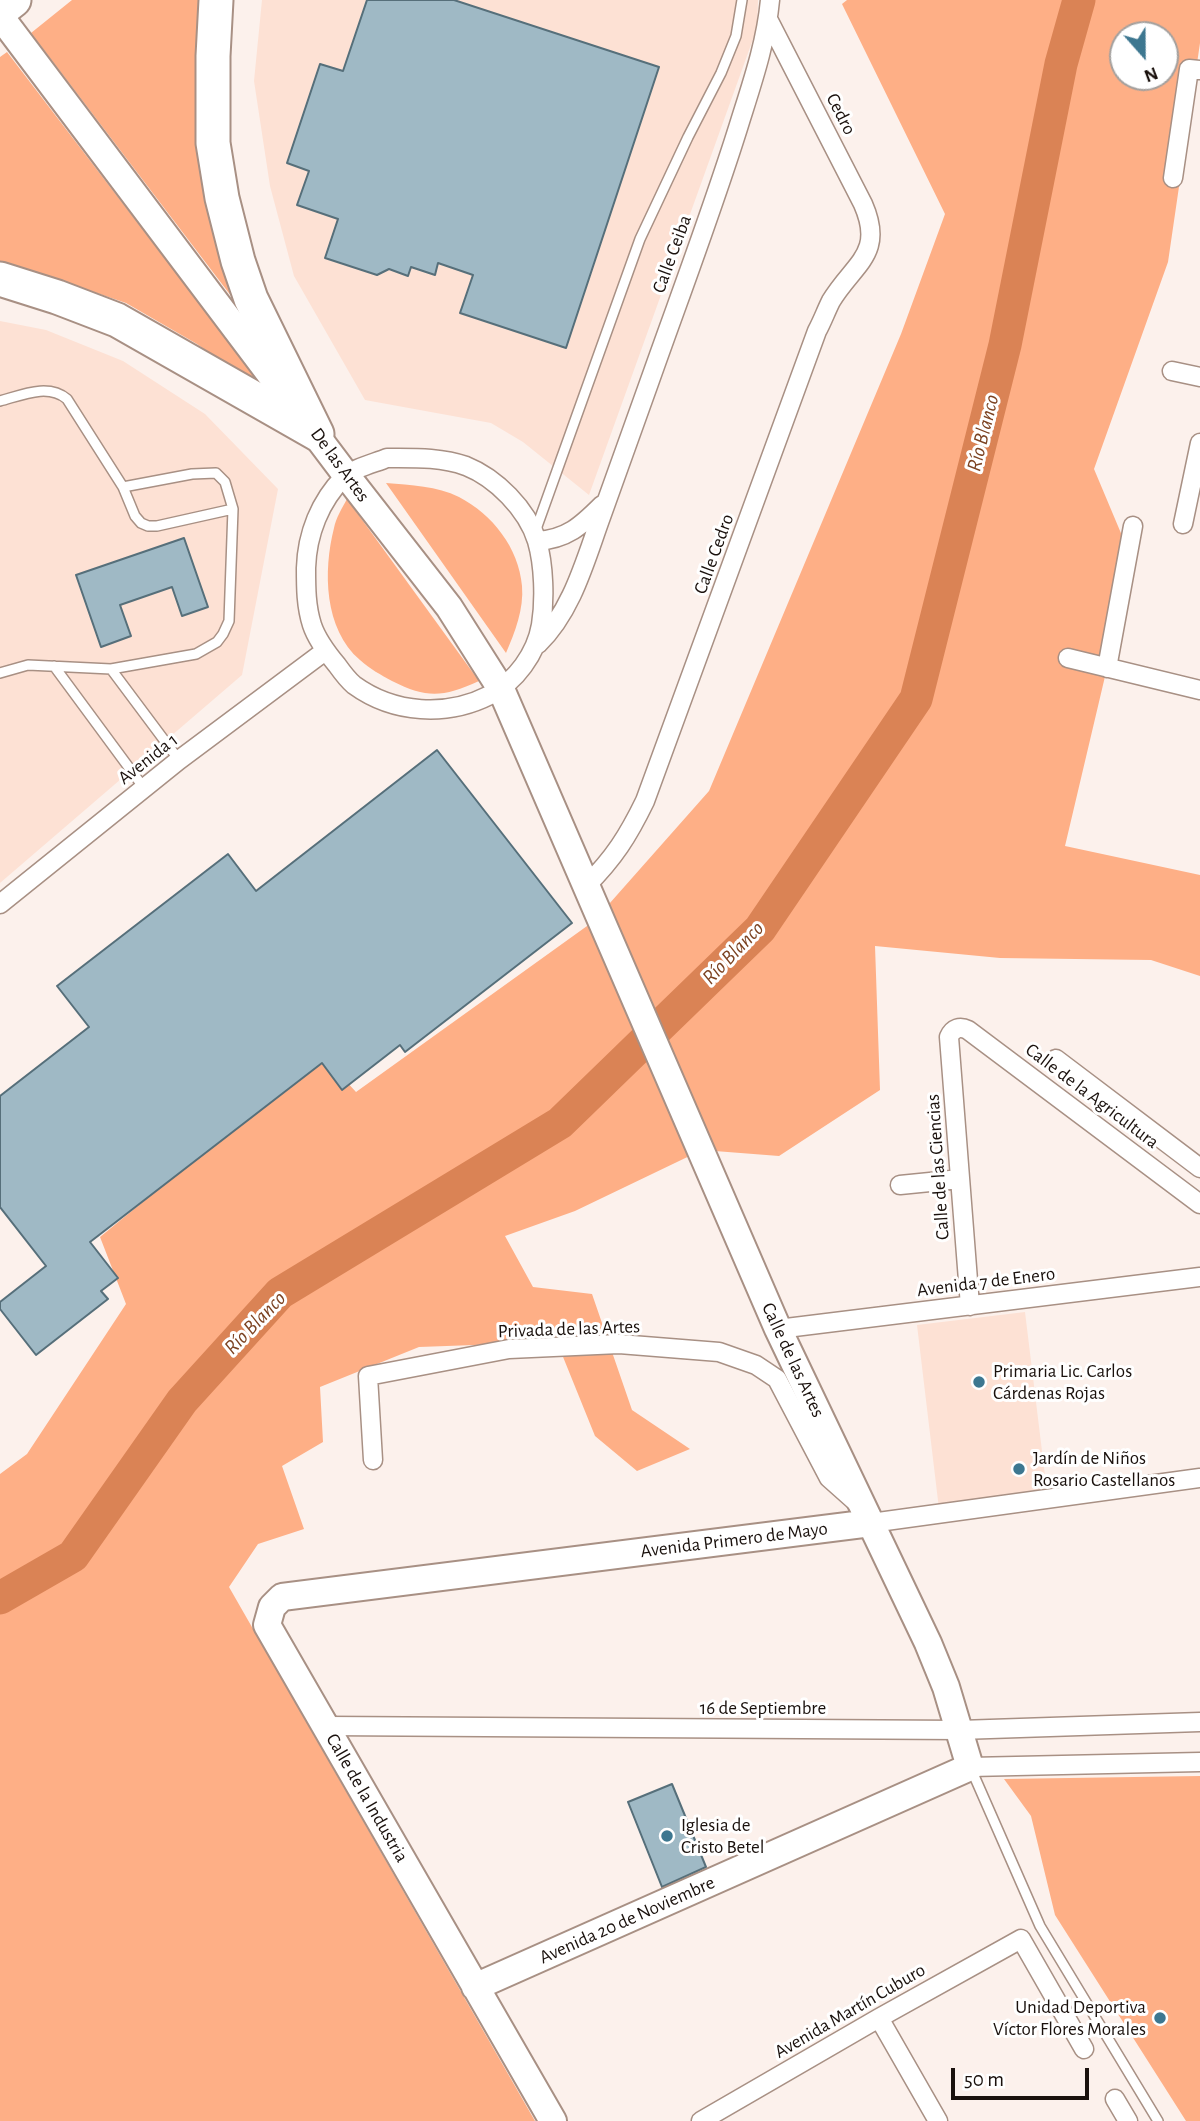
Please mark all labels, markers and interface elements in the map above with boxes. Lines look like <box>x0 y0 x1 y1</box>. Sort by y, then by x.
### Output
north arrow <box>1109 21 1179 91</box>
text: N <box>1141 63 1161 85</box>
street label: Cedro <box>821 89 861 139</box>
street label: Calle Ceiba <box>647 212 697 296</box>
water label: Río Blanco <box>961 392 1005 474</box>
street label: De las Artes <box>305 423 375 507</box>
street label: Calle Cedro <box>689 511 739 597</box>
street label: Avenida 1 <box>113 729 183 789</box>
water label: Río Blanco <box>697 916 769 990</box>
street label: Calle de la Agricultura <box>1021 1038 1163 1154</box>
street label: Calle de las Ciencias <box>922 1093 954 1241</box>
street label: Avenida 7 de Enero <box>916 1262 1056 1302</box>
water label: Río Blanco <box>219 1286 291 1360</box>
street label: Calle de las Artes <box>757 1299 829 1421</box>
street label: Privada de las Artes <box>497 1315 641 1343</box>
place label: Primaria Lic. Carlos Cárdenas Rojas <box>993 1360 1132 1404</box>
marker: Primaria Lic. Carlos Cárdenas Rojas <box>971 1374 987 1390</box>
place label: Jardín de Niños Rosario Castellanos <box>1033 1447 1175 1491</box>
marker: Jardín de Niños Rosario Castellanos <box>1011 1461 1027 1477</box>
street label: Avenida Primero de Mayo <box>639 1517 829 1563</box>
street label: 16 de Septiembre <box>700 1697 826 1719</box>
street label: Calle de la Industria <box>321 1729 413 1867</box>
place label: Iglesia de Cristo Betel <box>681 1814 765 1858</box>
marker: Iglesia de Cristo Betel <box>659 1828 675 1844</box>
street label: Avenida 20 de Noviembre <box>536 1871 718 1969</box>
street label: Avenida Martín Cuburo <box>770 1959 930 2063</box>
place label: Unidad Deportiva Víctor Flores Morales <box>993 1996 1146 2040</box>
marker: Unidad Deportiva Víctor Flores Morales <box>1152 2010 1168 2026</box>
scale bar <box>955 2054 1093 2098</box>
text: 50 m <box>964 2069 1004 2090</box>

